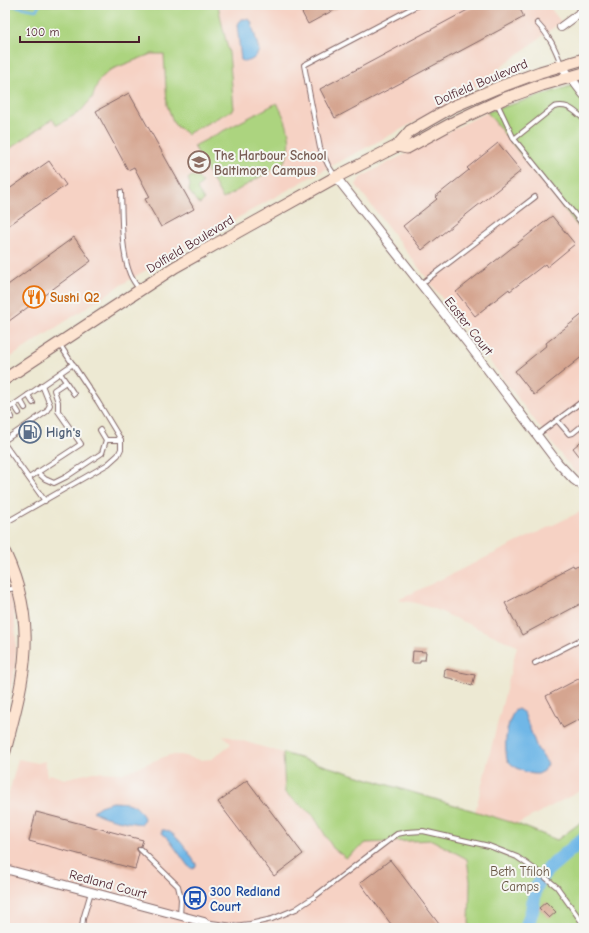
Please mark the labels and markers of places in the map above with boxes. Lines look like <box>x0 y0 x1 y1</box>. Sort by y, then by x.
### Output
place label: The Harbour School Baltimore Campus <box>214 148 327 178</box>
school or university icon: The Harbour School Baltimore Campus <box>186 149 212 175</box>
restaurant icon: Sushi Q2 <box>21 284 47 310</box>
place label: Sushi Q2 <box>50 290 100 305</box>
fuel station icon: High's <box>17 419 43 445</box>
place label: High's <box>46 425 81 440</box>
place label: 300 Redland Court <box>210 884 280 914</box>
bus stop icon: 300 Redland Court <box>182 885 208 911</box>

